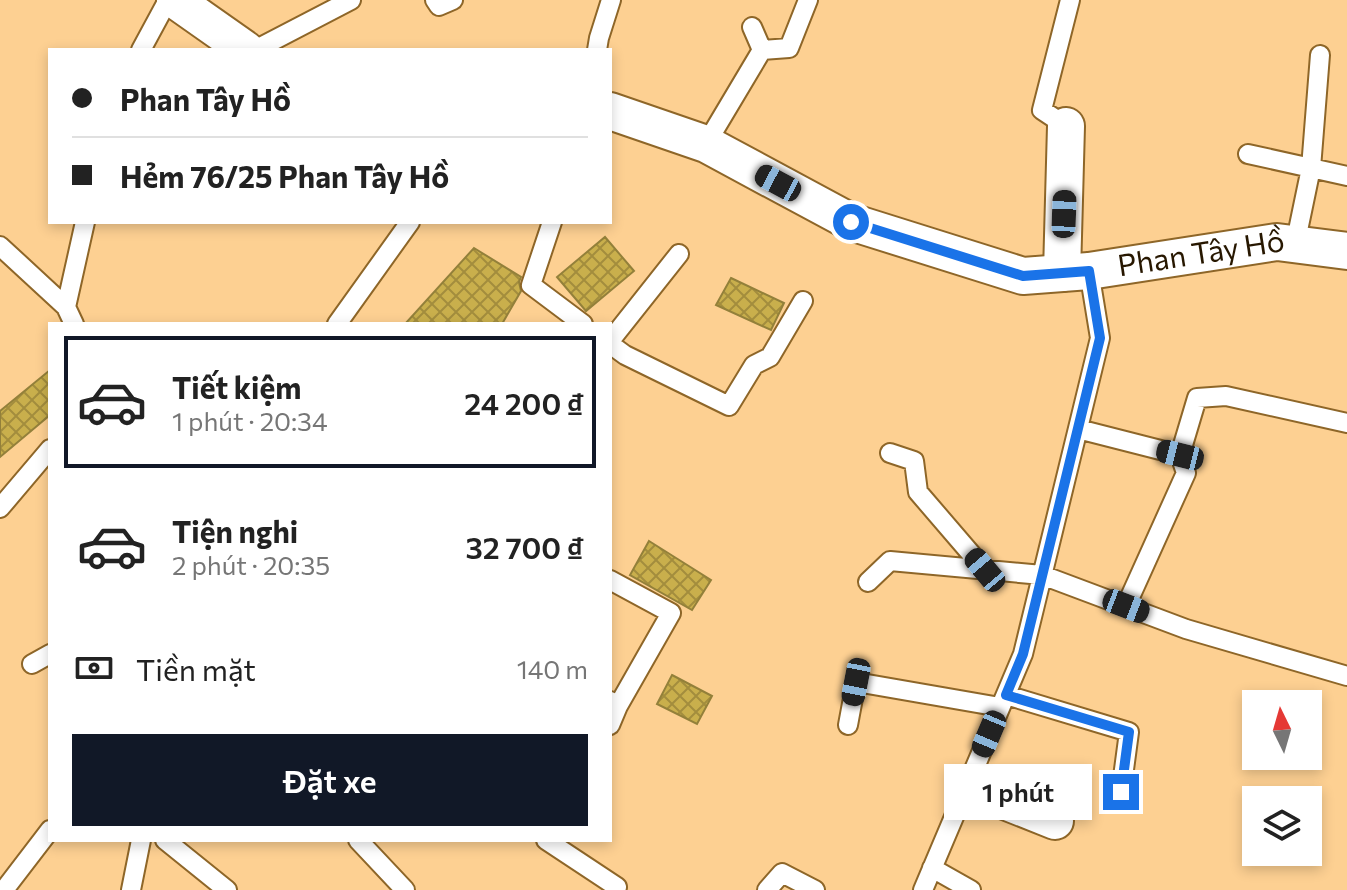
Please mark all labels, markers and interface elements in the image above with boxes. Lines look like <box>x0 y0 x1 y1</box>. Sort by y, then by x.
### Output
text: Phan Tây Hồ <box>120 80 291 117</box>
text: Hẻm 76/25 Phan Tây Hồ <box>120 157 449 194</box>
car <box>751 161 805 205</box>
car <box>1051 190 1077 238</box>
route start <box>833 204 869 240</box>
street label: Phan Tây Hồ <box>1115 220 1287 282</box>
icon: car <box>76 366 148 438</box>
text: Tiết kiệm <box>172 368 301 405</box>
text: 24 200 ₫ <box>464 384 584 421</box>
text: 1 phút · 20:34 <box>172 405 328 436</box>
car <box>1154 438 1206 472</box>
icon: car <box>76 510 148 582</box>
text: Tiện nghi <box>172 512 298 549</box>
text: 32 700 ₫ <box>466 528 584 565</box>
car <box>960 544 1010 596</box>
text: 2 phút · 20:35 <box>172 549 330 580</box>
car <box>1099 586 1153 626</box>
icon: cash <box>72 646 116 690</box>
text: Tiền mặt <box>136 650 256 687</box>
text: 140 m <box>517 653 588 684</box>
car <box>840 656 872 708</box>
north arrow <box>1242 690 1322 770</box>
map controls <box>1242 690 1322 866</box>
car <box>969 707 1009 761</box>
button: Đặt xe <box>72 734 588 826</box>
callout: 1 phút <box>945 764 1093 820</box>
route end <box>1103 774 1139 810</box>
text: 1 phút <box>982 776 1054 807</box>
button: layers <box>1242 786 1322 866</box>

